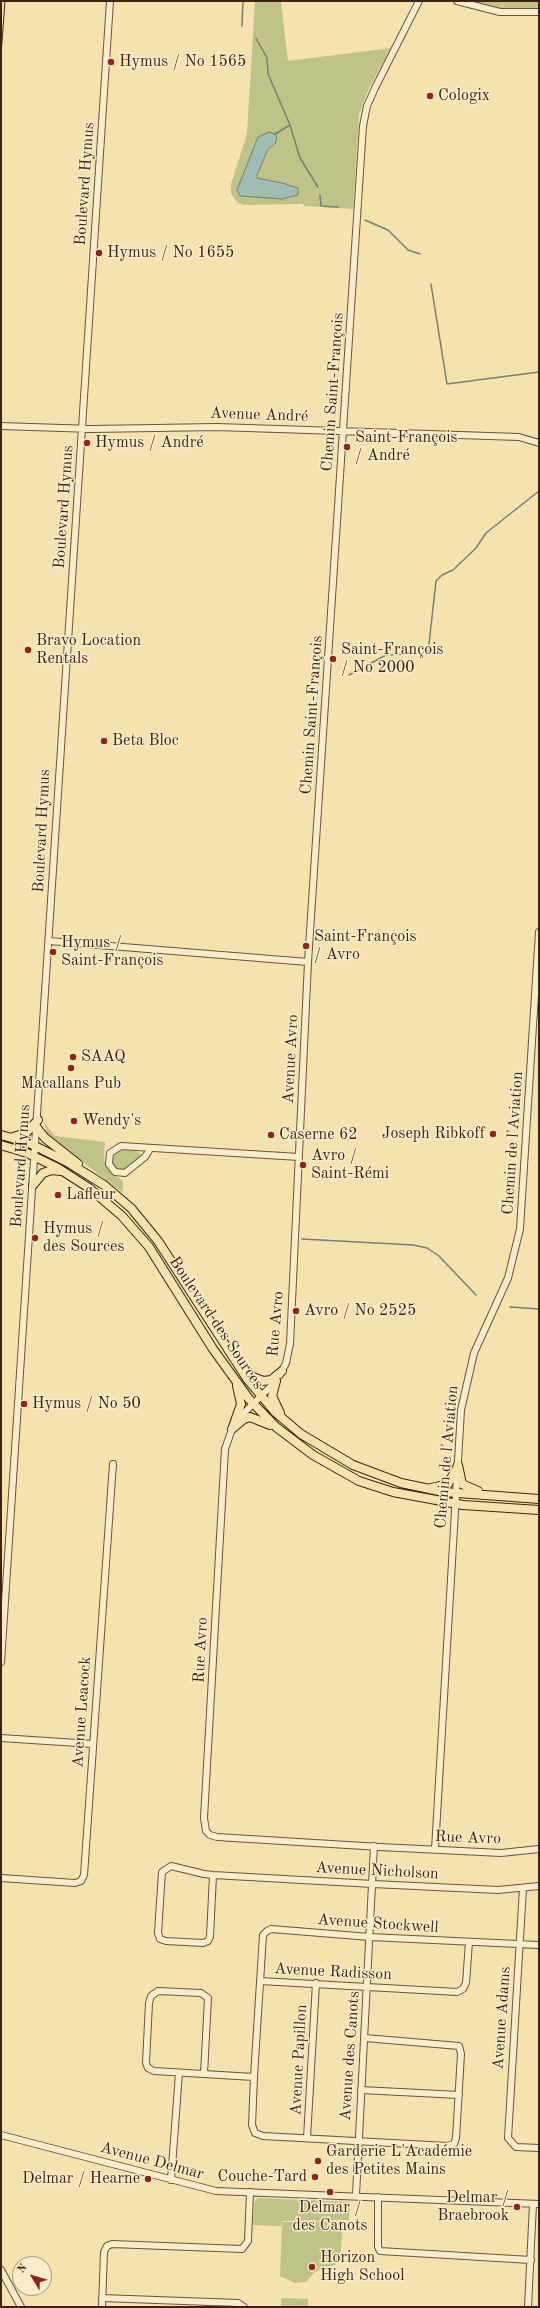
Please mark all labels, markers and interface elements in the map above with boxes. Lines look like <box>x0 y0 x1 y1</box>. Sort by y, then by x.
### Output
place label: Hymus / No 1565 <box>119 52 246 72</box>
marker: Hymus / No 1565 <box>106 57 116 67</box>
place label: Cologix <box>438 86 490 106</box>
marker: Cologix <box>425 91 435 101</box>
street label: Boulevard Hymus <box>71 122 99 246</box>
place label: Hymus / No 1655 <box>107 243 234 263</box>
marker: Hymus / No 1655 <box>94 248 104 258</box>
street label: Chemin Saint-François <box>318 312 348 472</box>
street label: Avenue André <box>209 404 309 426</box>
place label: Saint-François / André <box>355 428 457 466</box>
place label: Hymus / André <box>95 433 204 453</box>
marker: Hymus / André <box>82 438 92 448</box>
marker: Saint-François / André <box>342 442 352 452</box>
street label: Boulevard Hymus <box>50 445 78 569</box>
place label: Bravo Location Rentals <box>36 631 141 669</box>
street label: Chemin Saint-François <box>297 635 327 795</box>
place label: Saint-François / No 2000 <box>341 640 443 678</box>
marker: Bravo Location Rentals <box>23 645 33 655</box>
marker: Saint-François / No 2000 <box>328 654 338 664</box>
place label: Beta Bloc <box>112 731 179 751</box>
marker: Beta Bloc <box>99 736 109 746</box>
street label: Boulevard Hymus <box>29 769 55 893</box>
place label: Saint-François / Avro <box>314 927 416 965</box>
place label: Hymus / Saint-François <box>61 933 163 971</box>
marker: Saint-François / Avro <box>301 941 311 951</box>
marker: Hymus / Saint-François <box>48 947 58 957</box>
street label: Avenue Avro <box>279 1014 303 1104</box>
place label: SAAQ <box>81 1047 125 1067</box>
marker: SAAQ <box>68 1052 78 1062</box>
marker: Macallans Pub <box>66 1063 76 1073</box>
street label: Chemin de l'Aviation <box>498 1071 528 1215</box>
place label: Macallans Pub <box>21 1074 121 1094</box>
street label: Boulevard Hymus <box>7 1104 35 1228</box>
place label: Wendy's <box>82 1111 141 1131</box>
marker: Wendy's <box>69 1116 79 1126</box>
place label: Joseph Ribkoff <box>382 1124 485 1144</box>
place label: Caserne 62 <box>279 1125 358 1145</box>
marker: Joseph Ribkoff <box>488 1129 498 1139</box>
marker: Caserne 62 <box>266 1130 276 1140</box>
place label: Avro / Saint-Rémi <box>311 1146 389 1184</box>
marker: Avro / Saint-Rémi <box>298 1160 308 1170</box>
place label: Lafleur <box>66 1185 116 1205</box>
marker: Lafleur <box>53 1190 63 1200</box>
place label: Hymus / des Sources <box>43 1219 124 1257</box>
marker: Hymus / des Sources <box>30 1233 40 1243</box>
street label: Boulevard des Sources <box>164 1253 268 1393</box>
street label: Rue Avro <box>264 1290 288 1358</box>
place label: Avro / No 2525 <box>304 1301 416 1321</box>
marker: Avro / No 2525 <box>291 1306 301 1316</box>
street label: Chemin de l'Aviation <box>431 1385 463 1529</box>
place label: Hymus / No 50 <box>32 1394 141 1414</box>
marker: Hymus / No 50 <box>19 1399 29 1409</box>
street label: Rue Avro <box>190 1617 212 1683</box>
street label: Avenue Leacock <box>69 1656 95 1768</box>
street label: Rue Avro <box>435 1827 501 1849</box>
street label: Avenue Nicholson <box>315 1858 439 1884</box>
street label: Avenue Stockwell <box>317 1910 439 1938</box>
street label: Avenue Radisson <box>274 1959 392 1985</box>
street label: Avenue Adams <box>489 1966 515 2070</box>
street label: Avenue des Canots <box>336 1990 364 2122</box>
street label: Avenue Papillon <box>287 2004 311 2116</box>
street label: Avenue Delmar <box>98 2138 206 2184</box>
place label: Garderie L'Académie des Petites Mains <box>326 2142 472 2180</box>
marker: Garderie L'Académie des Petites Mains <box>313 2156 323 2166</box>
place label: Couche-Tard <box>217 2167 307 2187</box>
place label: Delmar / Hearne <box>22 2169 140 2189</box>
marker: Couche-Tard <box>310 2172 320 2182</box>
marker: Delmar / Hearne <box>143 2174 153 2184</box>
marker: Delmar / des Canots <box>325 2187 335 2197</box>
place label: Delmar / Braebrook <box>437 2188 509 2226</box>
place label: Delmar / des Canots <box>293 2198 367 2236</box>
marker: Delmar / Braebrook <box>512 2202 522 2212</box>
place label: Horizon High School <box>320 2248 405 2286</box>
north arrow <box>12 2256 52 2296</box>
text: N <box>16 2262 30 2276</box>
marker: Horizon High School <box>307 2262 317 2272</box>

